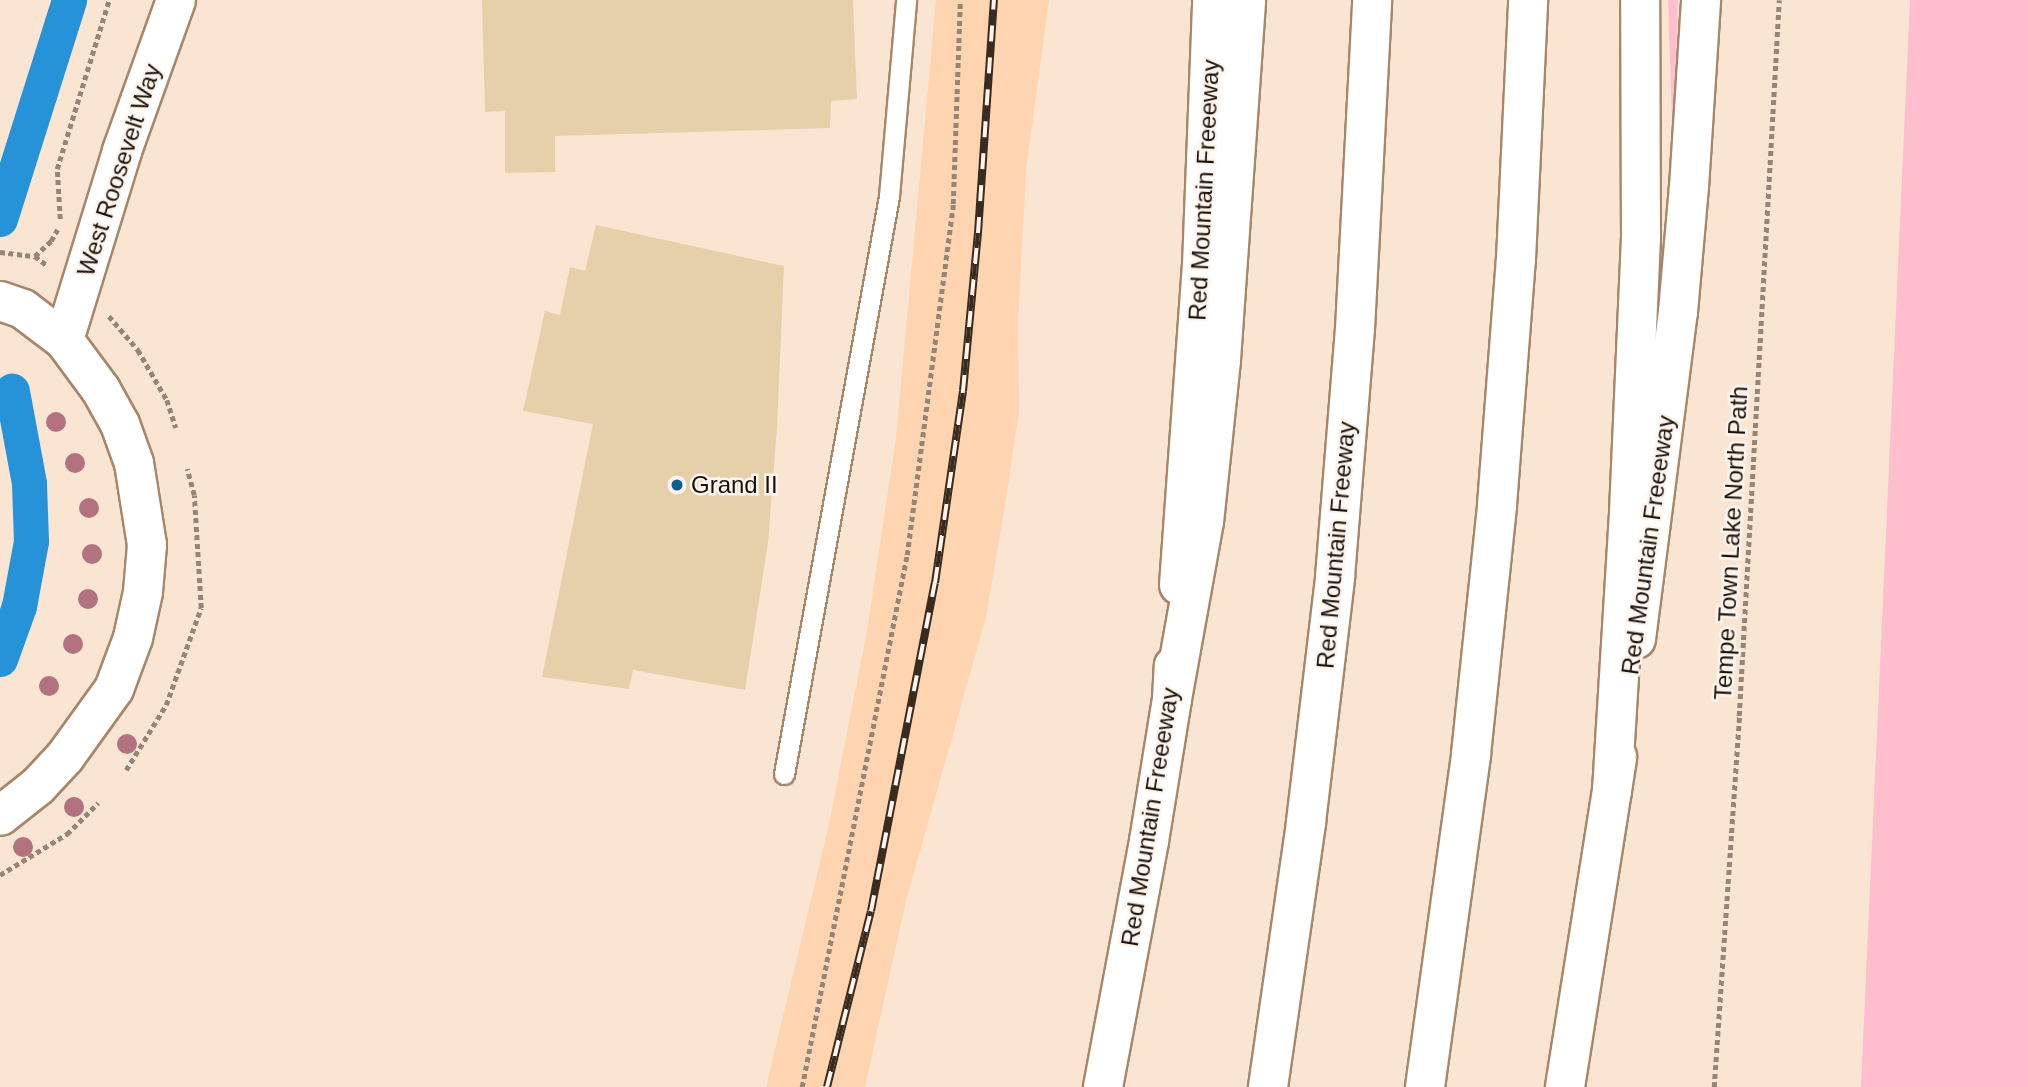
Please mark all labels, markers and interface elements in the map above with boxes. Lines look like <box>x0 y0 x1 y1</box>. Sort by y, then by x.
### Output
street label: Red Mountain Freeeway <box>1183 59 1225 321</box>
street label: West Roosevelt Way <box>71 60 167 280</box>
street label: Tempe Town Lake North Path <box>1708 385 1754 701</box>
street label: Red Mountain Freeeway <box>1616 414 1680 676</box>
street label: Red Mountain Freeway <box>1311 420 1361 670</box>
place label: Grand II <box>691 471 778 499</box>
marker: Grand II <box>669 477 685 493</box>
street label: Red Mountain Freeeway <box>1115 686 1185 948</box>

